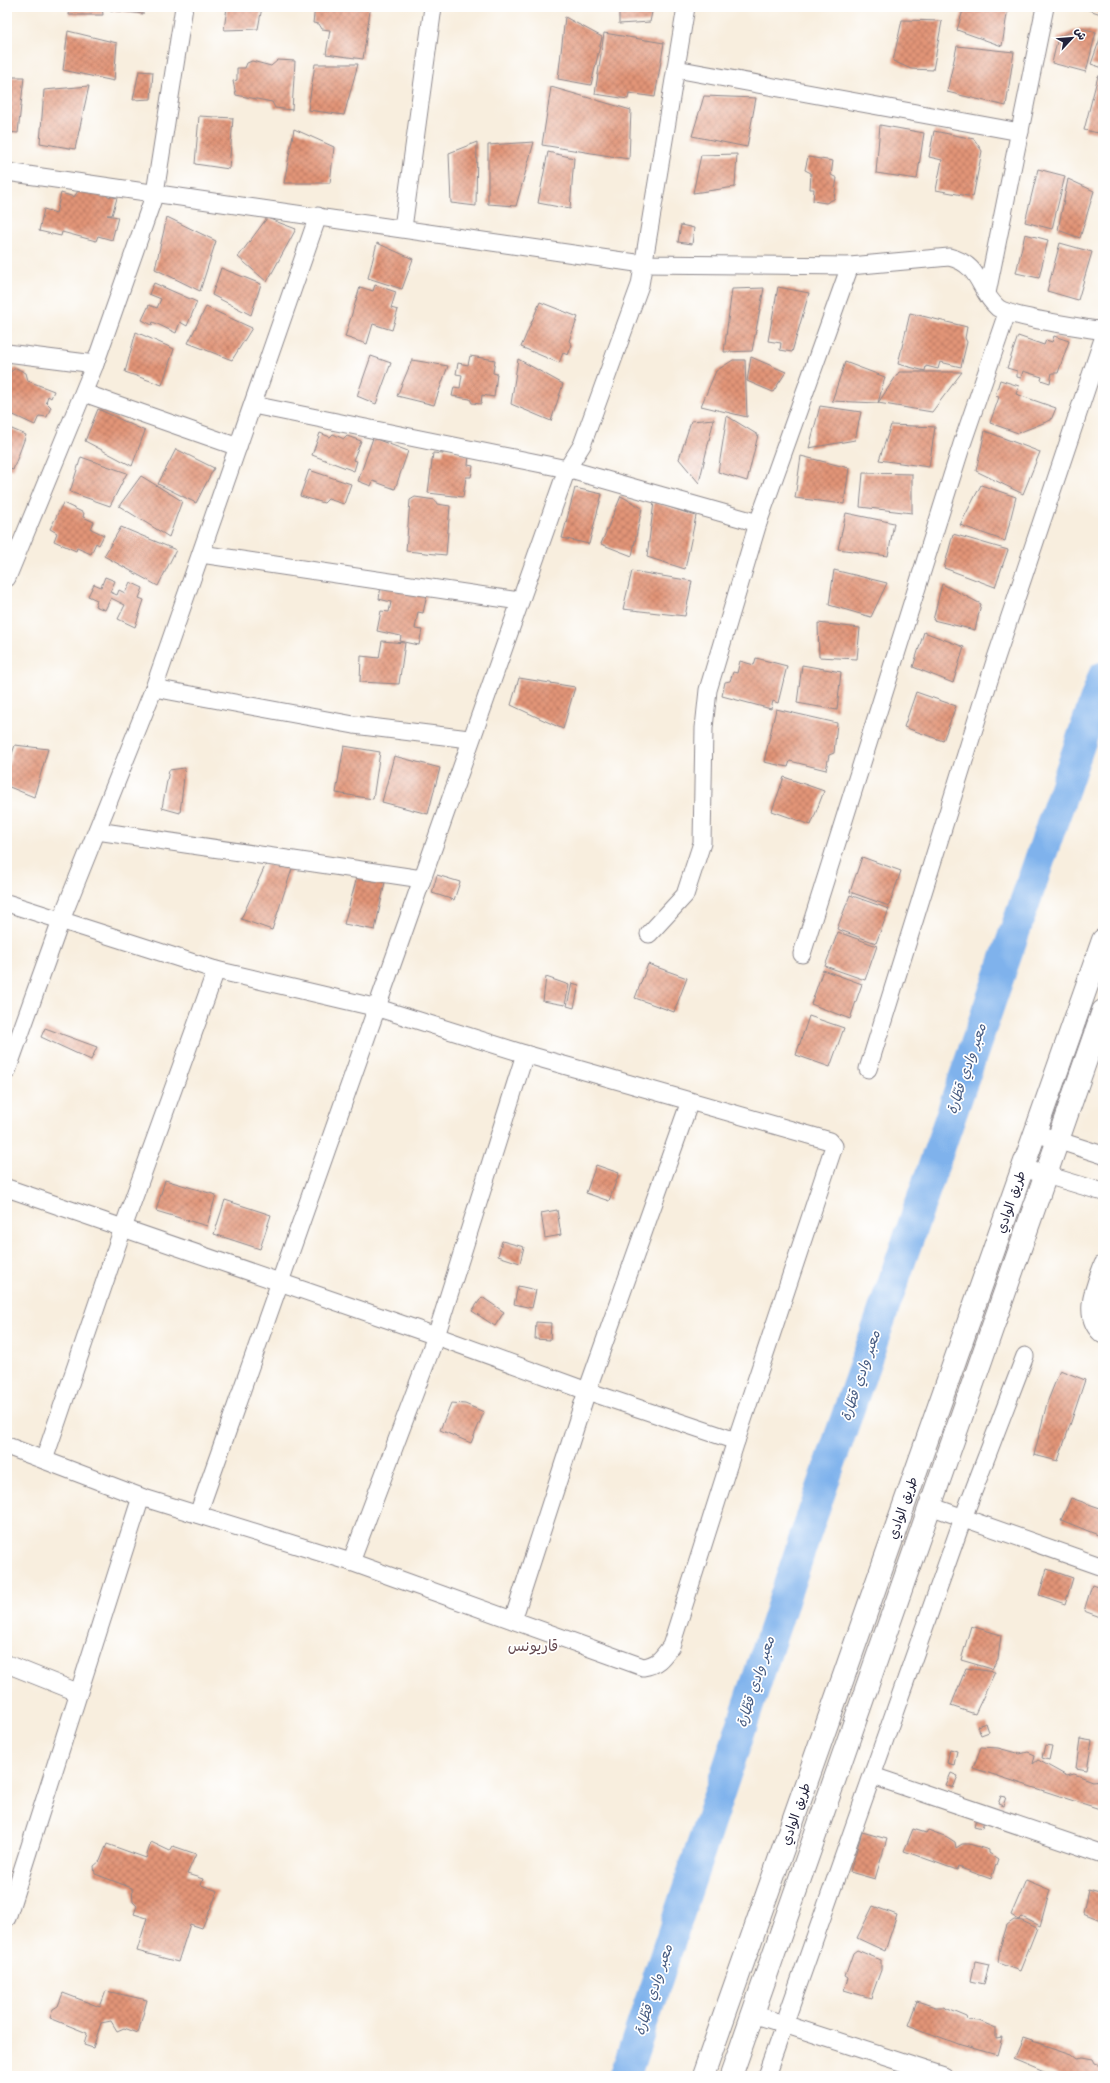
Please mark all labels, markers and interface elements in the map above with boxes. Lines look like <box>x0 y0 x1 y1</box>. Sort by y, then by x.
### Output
north arrow <box>1052 18 1092 58</box>
text: ش <box>1071 25 1090 43</box>
water label: معبر وادي قطّارة <box>942 1020 992 1117</box>
street label: طريق الوادي <box>992 1168 1030 1236</box>
water label: معبر وادي قطّارة <box>836 1327 886 1424</box>
street label: طريق الوادي <box>884 1474 922 1542</box>
water label: معبر وادي قطّارة <box>732 1633 780 1730</box>
district label: قاريونس <box>508 1636 558 1657</box>
street label: طريق الوادي <box>777 1780 815 1848</box>
water label: معبر وادي قطّارة <box>630 1941 678 2038</box>

